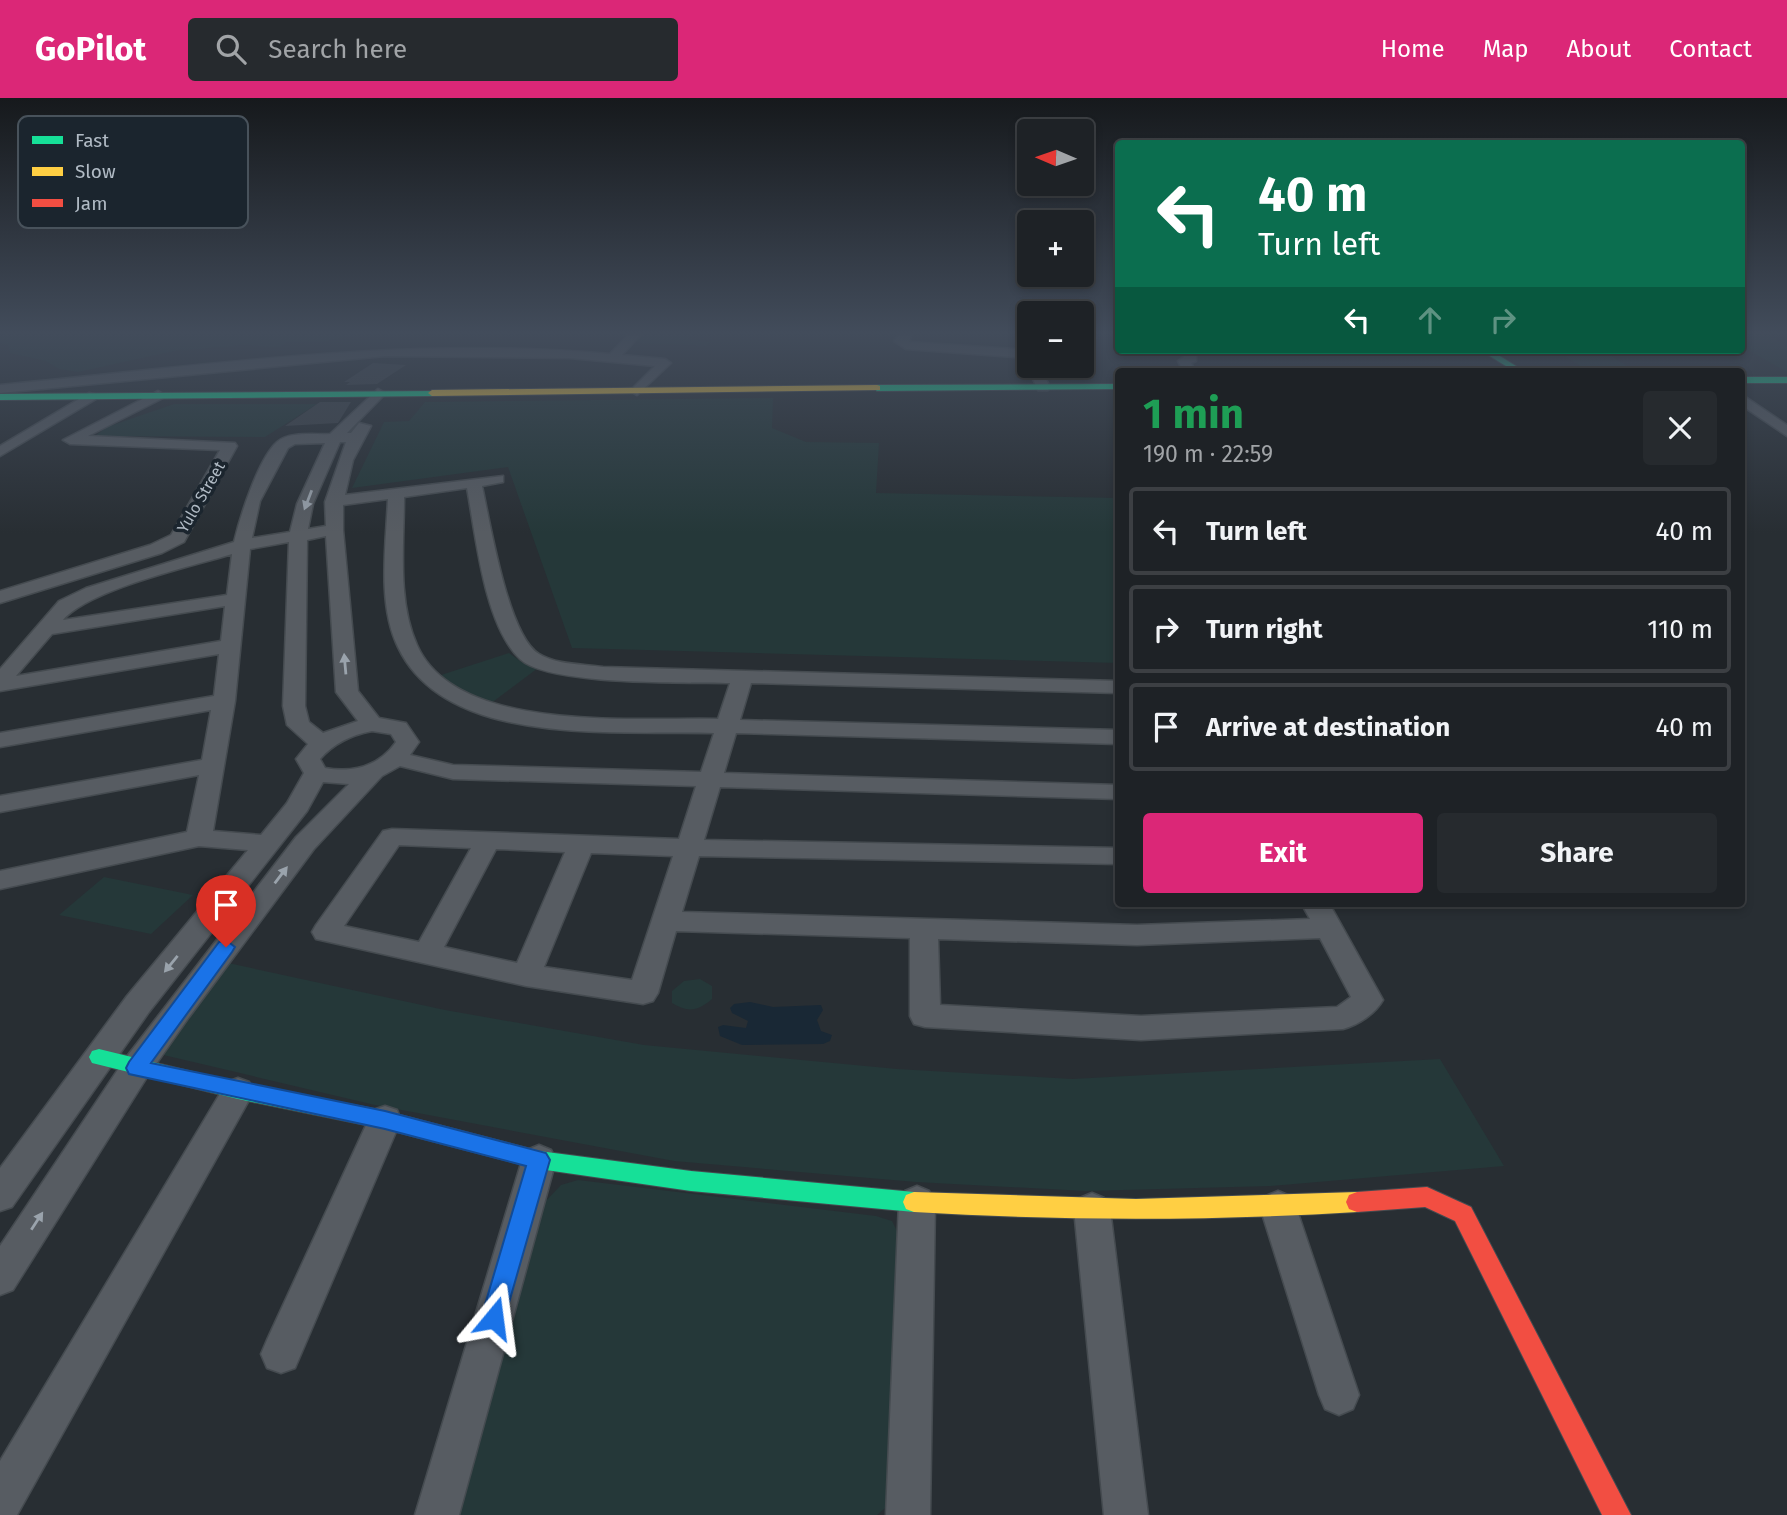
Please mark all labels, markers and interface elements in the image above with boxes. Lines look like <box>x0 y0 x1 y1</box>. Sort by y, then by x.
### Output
search box <box>188 18 678 81</box>
text: GoPilot <box>35 29 146 69</box>
icon: search <box>212 30 250 68</box>
text: Search here <box>268 34 407 65</box>
text: Home <box>1381 35 1445 63</box>
text: Map <box>1483 35 1529 63</box>
text: About <box>1567 35 1631 63</box>
text: Contact <box>1669 35 1752 63</box>
legend <box>18 116 248 228</box>
north arrow <box>1017 119 1094 196</box>
map controls <box>1017 119 1094 378</box>
text: Fast <box>75 129 109 152</box>
text: Slow <box>75 160 116 183</box>
text: 40 m <box>1258 165 1367 224</box>
icon: left <box>1143 168 1234 259</box>
text: Jam <box>75 192 107 215</box>
button: + <box>1017 210 1094 287</box>
text: Turn left <box>1258 225 1380 263</box>
button: − <box>1017 301 1094 378</box>
icon: left <box>1338 301 1376 339</box>
icon: ahead <box>1411 301 1449 339</box>
icon: right <box>1484 301 1522 339</box>
text: 1 min <box>1143 389 1244 439</box>
button: close <box>1643 391 1717 465</box>
text: 190 m · 22:59 <box>1143 440 1273 468</box>
street label: Yulo Street <box>173 458 229 536</box>
one-way arrow <box>302 489 313 510</box>
icon: left <box>1147 512 1185 550</box>
text: Turn left <box>1206 516 1307 547</box>
text: 40 m <box>1655 516 1713 547</box>
icon: right <box>1147 610 1185 648</box>
text: Turn right <box>1206 614 1323 645</box>
text: 110 m <box>1647 614 1713 645</box>
one-way arrow <box>339 653 350 675</box>
icon: arrive <box>1147 708 1185 746</box>
text: Arrive at destination <box>1206 712 1450 743</box>
text: 40 m <box>1655 712 1713 743</box>
button: Exit <box>1143 813 1423 893</box>
button: Share <box>1437 813 1717 893</box>
one-way arrow <box>273 866 287 884</box>
pin <box>196 875 256 947</box>
icon: arrive <box>207 886 245 924</box>
one-way arrow <box>164 955 179 972</box>
one-way arrow <box>30 1212 44 1230</box>
position arrow <box>457 1281 531 1355</box>

